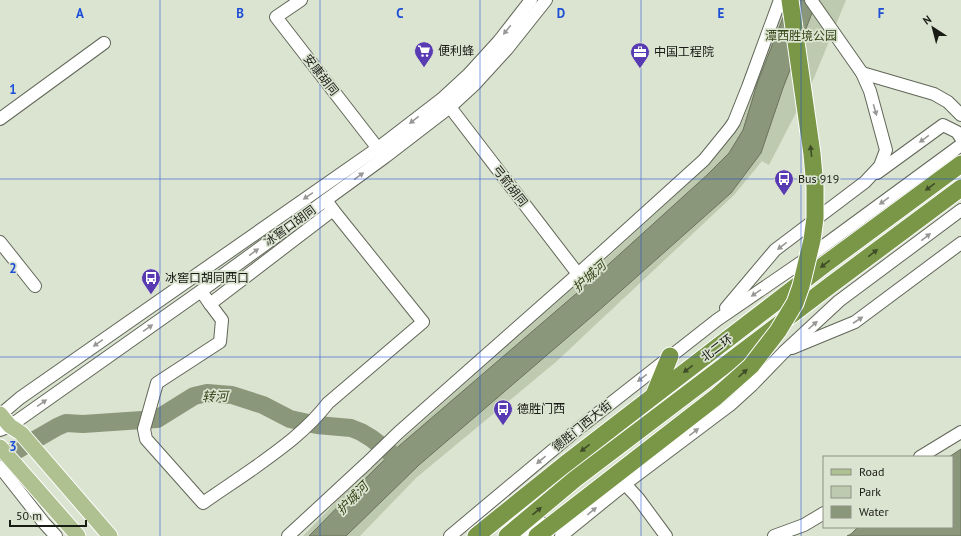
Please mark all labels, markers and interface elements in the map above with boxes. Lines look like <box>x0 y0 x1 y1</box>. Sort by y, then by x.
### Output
text: A <box>76 5 84 22</box>
text: B <box>236 5 244 22</box>
text: C <box>396 5 404 22</box>
text: D <box>557 5 565 22</box>
text: E <box>718 5 725 22</box>
text: F <box>878 5 885 22</box>
north arrow <box>913 8 953 48</box>
text: N <box>920 12 934 28</box>
one-way arrow <box>503 25 511 36</box>
park label: 潭西胜境公园 <box>765 28 837 43</box>
supermarket icon: 便利蜂 <box>413 40 435 68</box>
office icon: 中国工程院 <box>629 41 651 69</box>
place label: 便利蜂 <box>438 43 474 58</box>
place label: 中国工程院 <box>654 44 714 59</box>
street label: 安康胡同 <box>301 51 342 98</box>
text: 1 <box>9 81 17 98</box>
one-way arrow <box>872 104 878 116</box>
one-way arrow <box>408 116 419 125</box>
one-way arrow <box>919 135 930 143</box>
one-way arrow <box>808 145 814 157</box>
street label: 弓箭胡同 <box>490 162 531 209</box>
bus stop icon: Bus 919 <box>773 168 795 196</box>
place label: Bus 919 <box>798 171 839 186</box>
one-way arrow <box>353 172 364 180</box>
one-way arrow <box>924 183 935 192</box>
one-way arrow <box>303 192 314 200</box>
one-way arrow <box>879 197 890 205</box>
street label: 冰窖口胡同 <box>261 202 318 249</box>
one-way arrow <box>920 232 931 241</box>
one-way arrow <box>776 241 787 250</box>
one-way arrow <box>248 248 259 256</box>
one-way arrow <box>868 249 879 257</box>
water label: 护城河 <box>569 255 612 296</box>
text: 2 <box>9 260 17 277</box>
one-way arrow <box>819 260 830 269</box>
bus stop icon: 冰窖口胡同西口 <box>140 267 162 295</box>
place label: 冰窖口胡同西口 <box>165 270 249 285</box>
one-way arrow <box>751 289 761 297</box>
one-way arrow <box>853 316 863 324</box>
one-way arrow <box>807 321 818 330</box>
one-way arrow <box>143 324 153 332</box>
street label: 北二环 <box>698 331 736 364</box>
one-way arrow <box>93 339 104 347</box>
one-way arrow <box>683 365 694 374</box>
one-way arrow <box>738 368 748 377</box>
one-way arrow <box>636 374 647 382</box>
water label: 转河 <box>202 388 231 405</box>
street label: 德胜门西大街 <box>549 397 614 454</box>
bus stop icon: 德胜门西 <box>492 398 514 426</box>
one-way arrow <box>37 399 47 407</box>
place label: 德胜门西 <box>517 401 565 416</box>
one-way arrow <box>689 428 700 436</box>
text: 3 <box>9 438 17 455</box>
one-way arrow <box>580 444 591 453</box>
one-way arrow <box>535 455 546 464</box>
legend <box>823 456 953 528</box>
text: Road <box>859 464 884 479</box>
water label: 护城河 <box>333 476 374 518</box>
text: Park <box>859 484 881 499</box>
scale bar <box>10 502 86 528</box>
text: Water <box>859 504 889 519</box>
one-way arrow <box>532 506 542 515</box>
one-way arrow <box>586 507 597 516</box>
text: 50 m <box>16 508 42 523</box>

